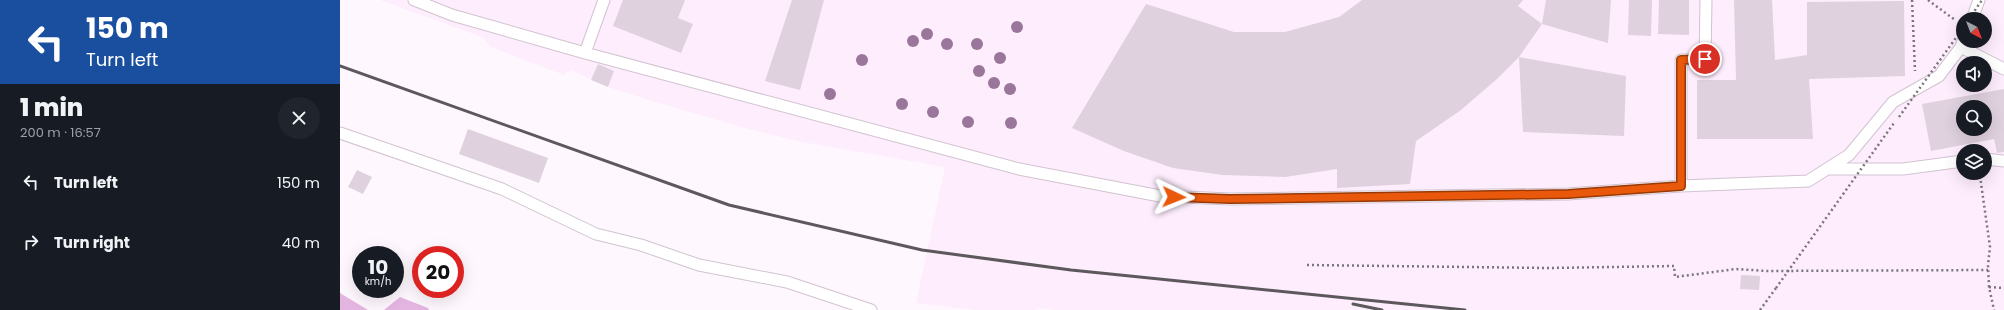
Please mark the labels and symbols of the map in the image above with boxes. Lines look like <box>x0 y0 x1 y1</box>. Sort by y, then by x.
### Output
north arrow <box>1956 12 1992 48</box>
pin <box>1688 42 1722 76</box>
position arrow <box>1153 176 1195 218</box>
speed limit sign: 20 <box>412 246 464 298</box>

